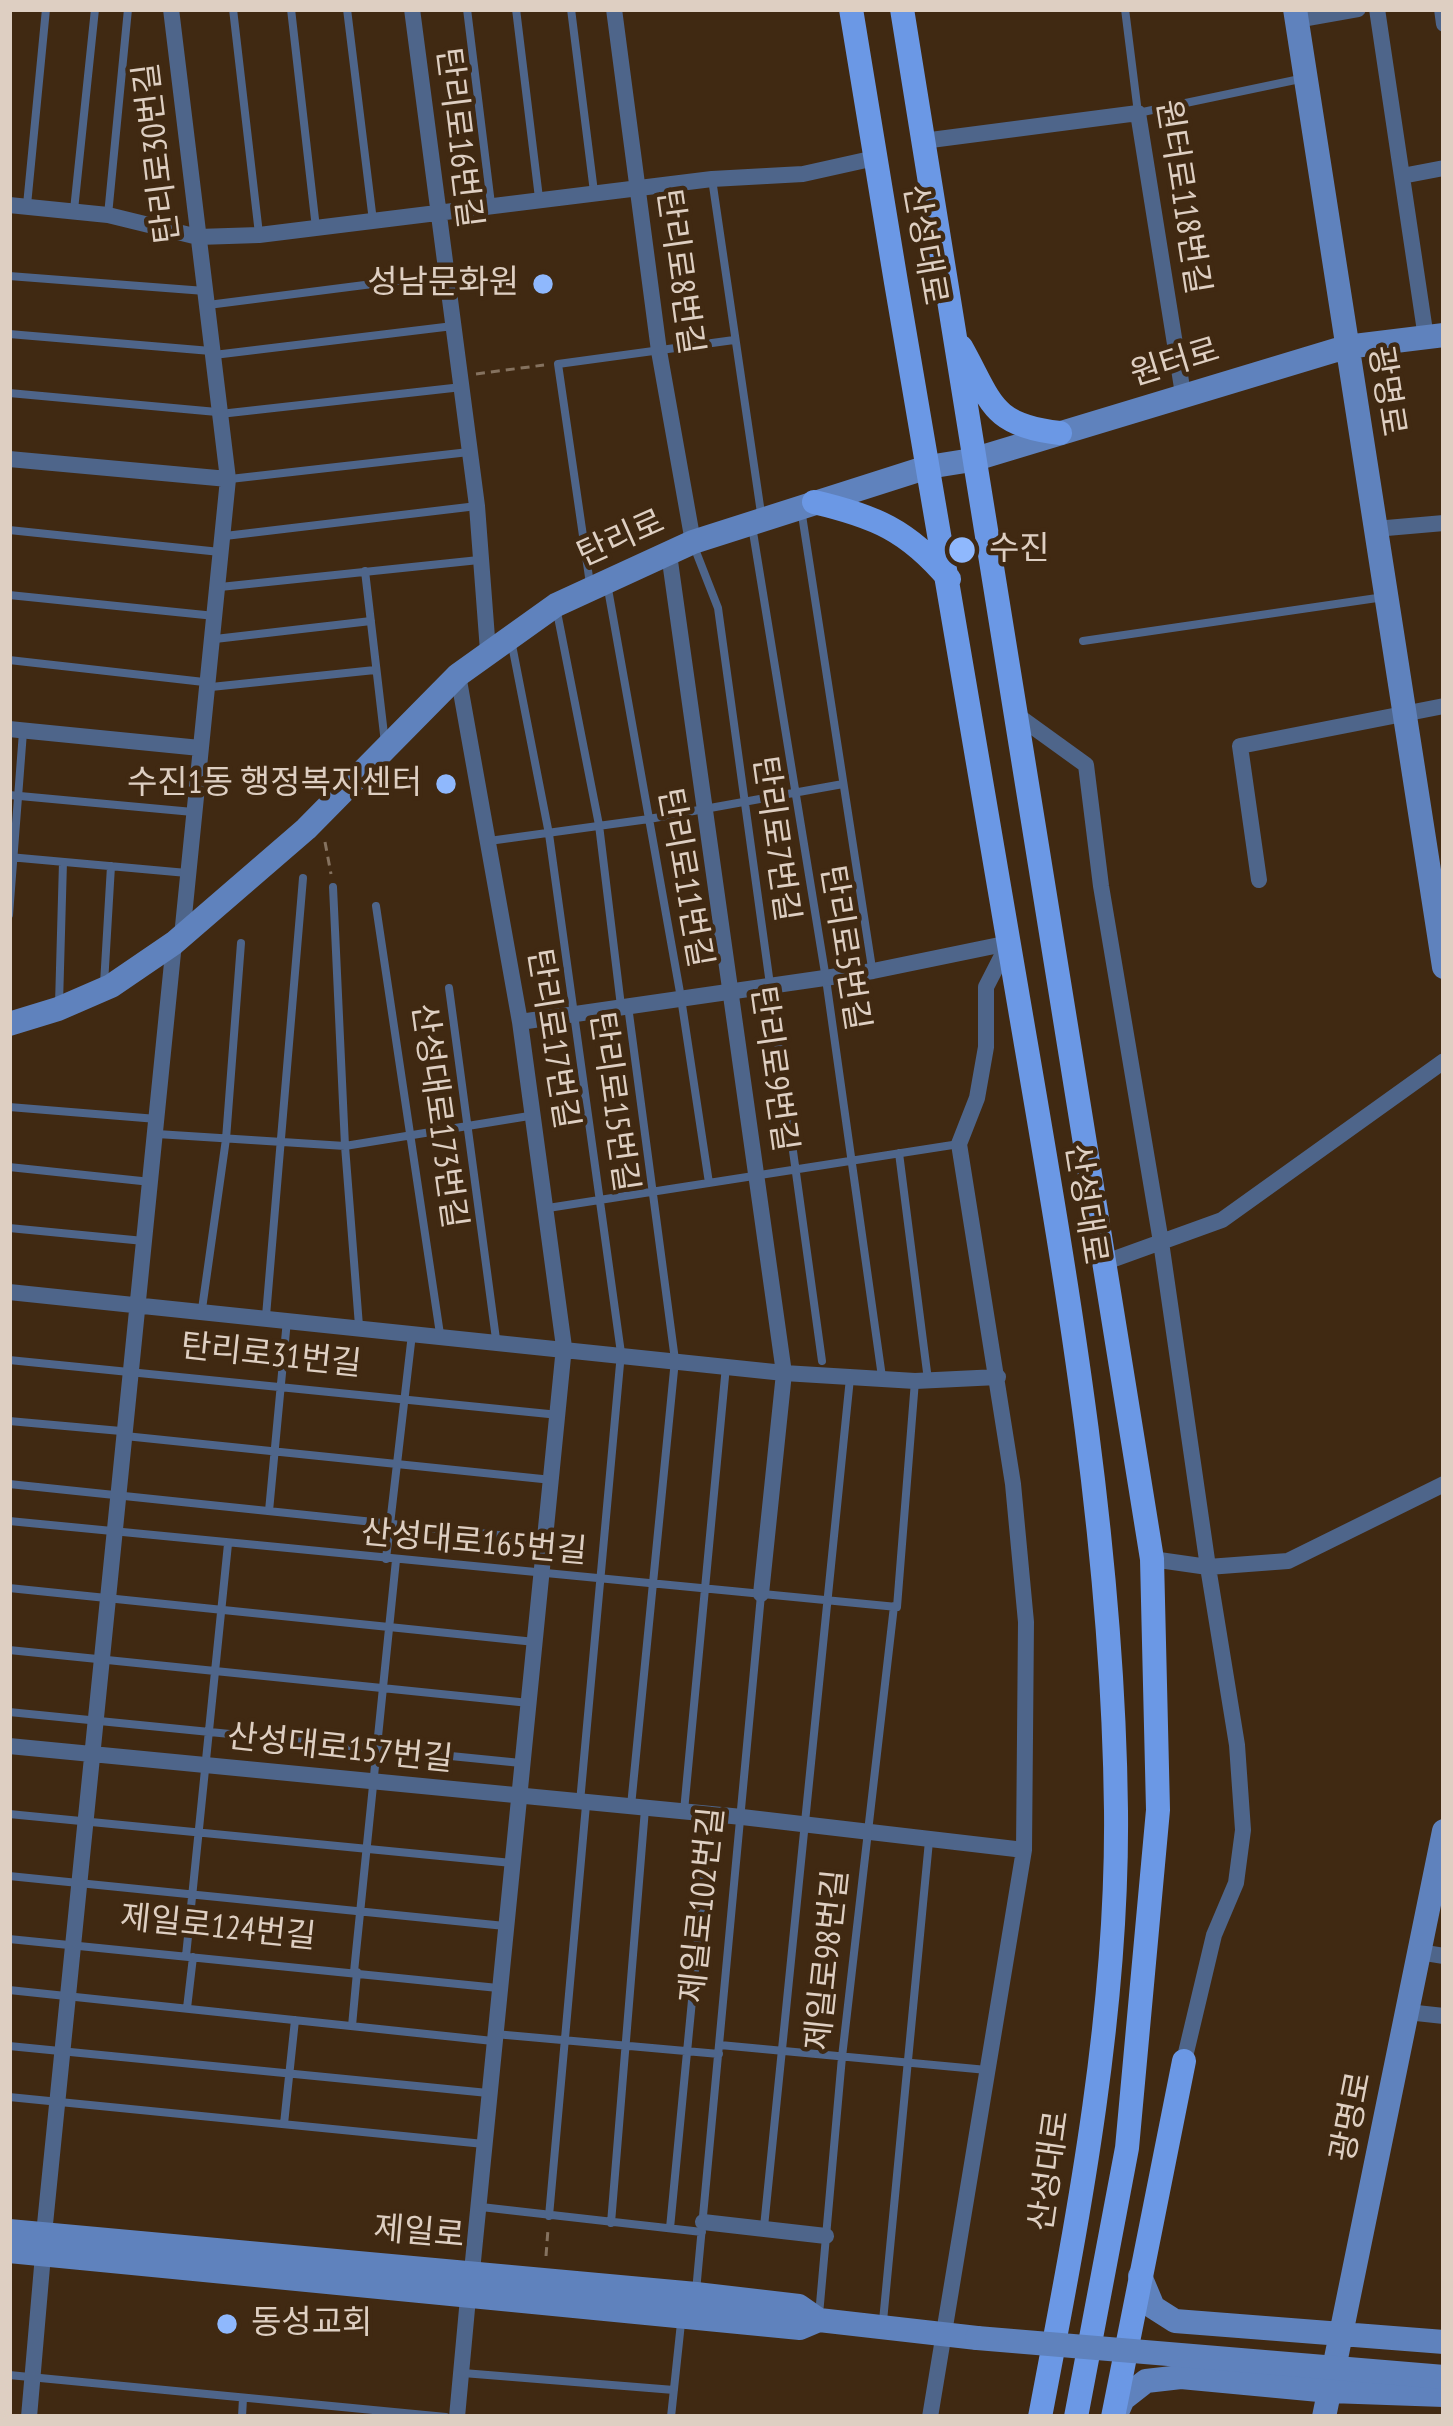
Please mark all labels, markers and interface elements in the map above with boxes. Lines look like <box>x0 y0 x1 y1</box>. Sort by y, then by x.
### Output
street label: 탄리로16번길 <box>427 46 489 230</box>
street label: 탄리로30번길 <box>127 61 189 245</box>
street label: 원터로118번길 <box>1147 97 1217 297</box>
street label: 산성대로 <box>894 182 954 308</box>
street label: 탄리로8번길 <box>648 187 710 357</box>
place label: 성남문화원 <box>367 264 519 304</box>
marker: 성남문화원 <box>530 271 556 297</box>
street label: 원터로 <box>1126 331 1224 395</box>
street label: 광명로 <box>1359 343 1413 439</box>
street label: 탄리로 <box>571 502 671 576</box>
place label: 수진 <box>989 530 1050 570</box>
marker: 수진 <box>946 534 978 566</box>
street label: 탄리로7번길 <box>744 754 806 924</box>
place label: 수진1동 행정복지센터 <box>127 764 422 804</box>
marker: 수진1동 행정복지센터 <box>433 771 459 797</box>
street label: 탄리로11번길 <box>649 785 719 971</box>
street label: 탄리로5번길 <box>811 863 877 1033</box>
street label: 탄리로17번길 <box>518 946 586 1132</box>
street label: 탄리로9번길 <box>742 984 804 1154</box>
street label: 산성대로173번길 <box>403 1001 473 1231</box>
street label: 탄리로15번길 <box>581 1009 645 1195</box>
street label: 산성대로 <box>1056 1141 1114 1267</box>
street label: 탄리로31번길 <box>179 1327 363 1385</box>
street label: 산성대로165번길 <box>359 1513 589 1573</box>
street label: 산성대로157번길 <box>225 1717 455 1781</box>
street label: 제일로102번길 <box>673 1805 733 2005</box>
street label: 제일로98번길 <box>799 1868 857 2052</box>
street label: 제일로124번길 <box>118 1898 318 1958</box>
street label: 광명로 <box>1324 2069 1380 2165</box>
street label: 산성대로 <box>1022 2108 1078 2234</box>
street label: 제일로 <box>372 2209 466 2257</box>
place label: 동성교회 <box>251 2304 372 2344</box>
marker: 동성교회 <box>214 2311 240 2337</box>

